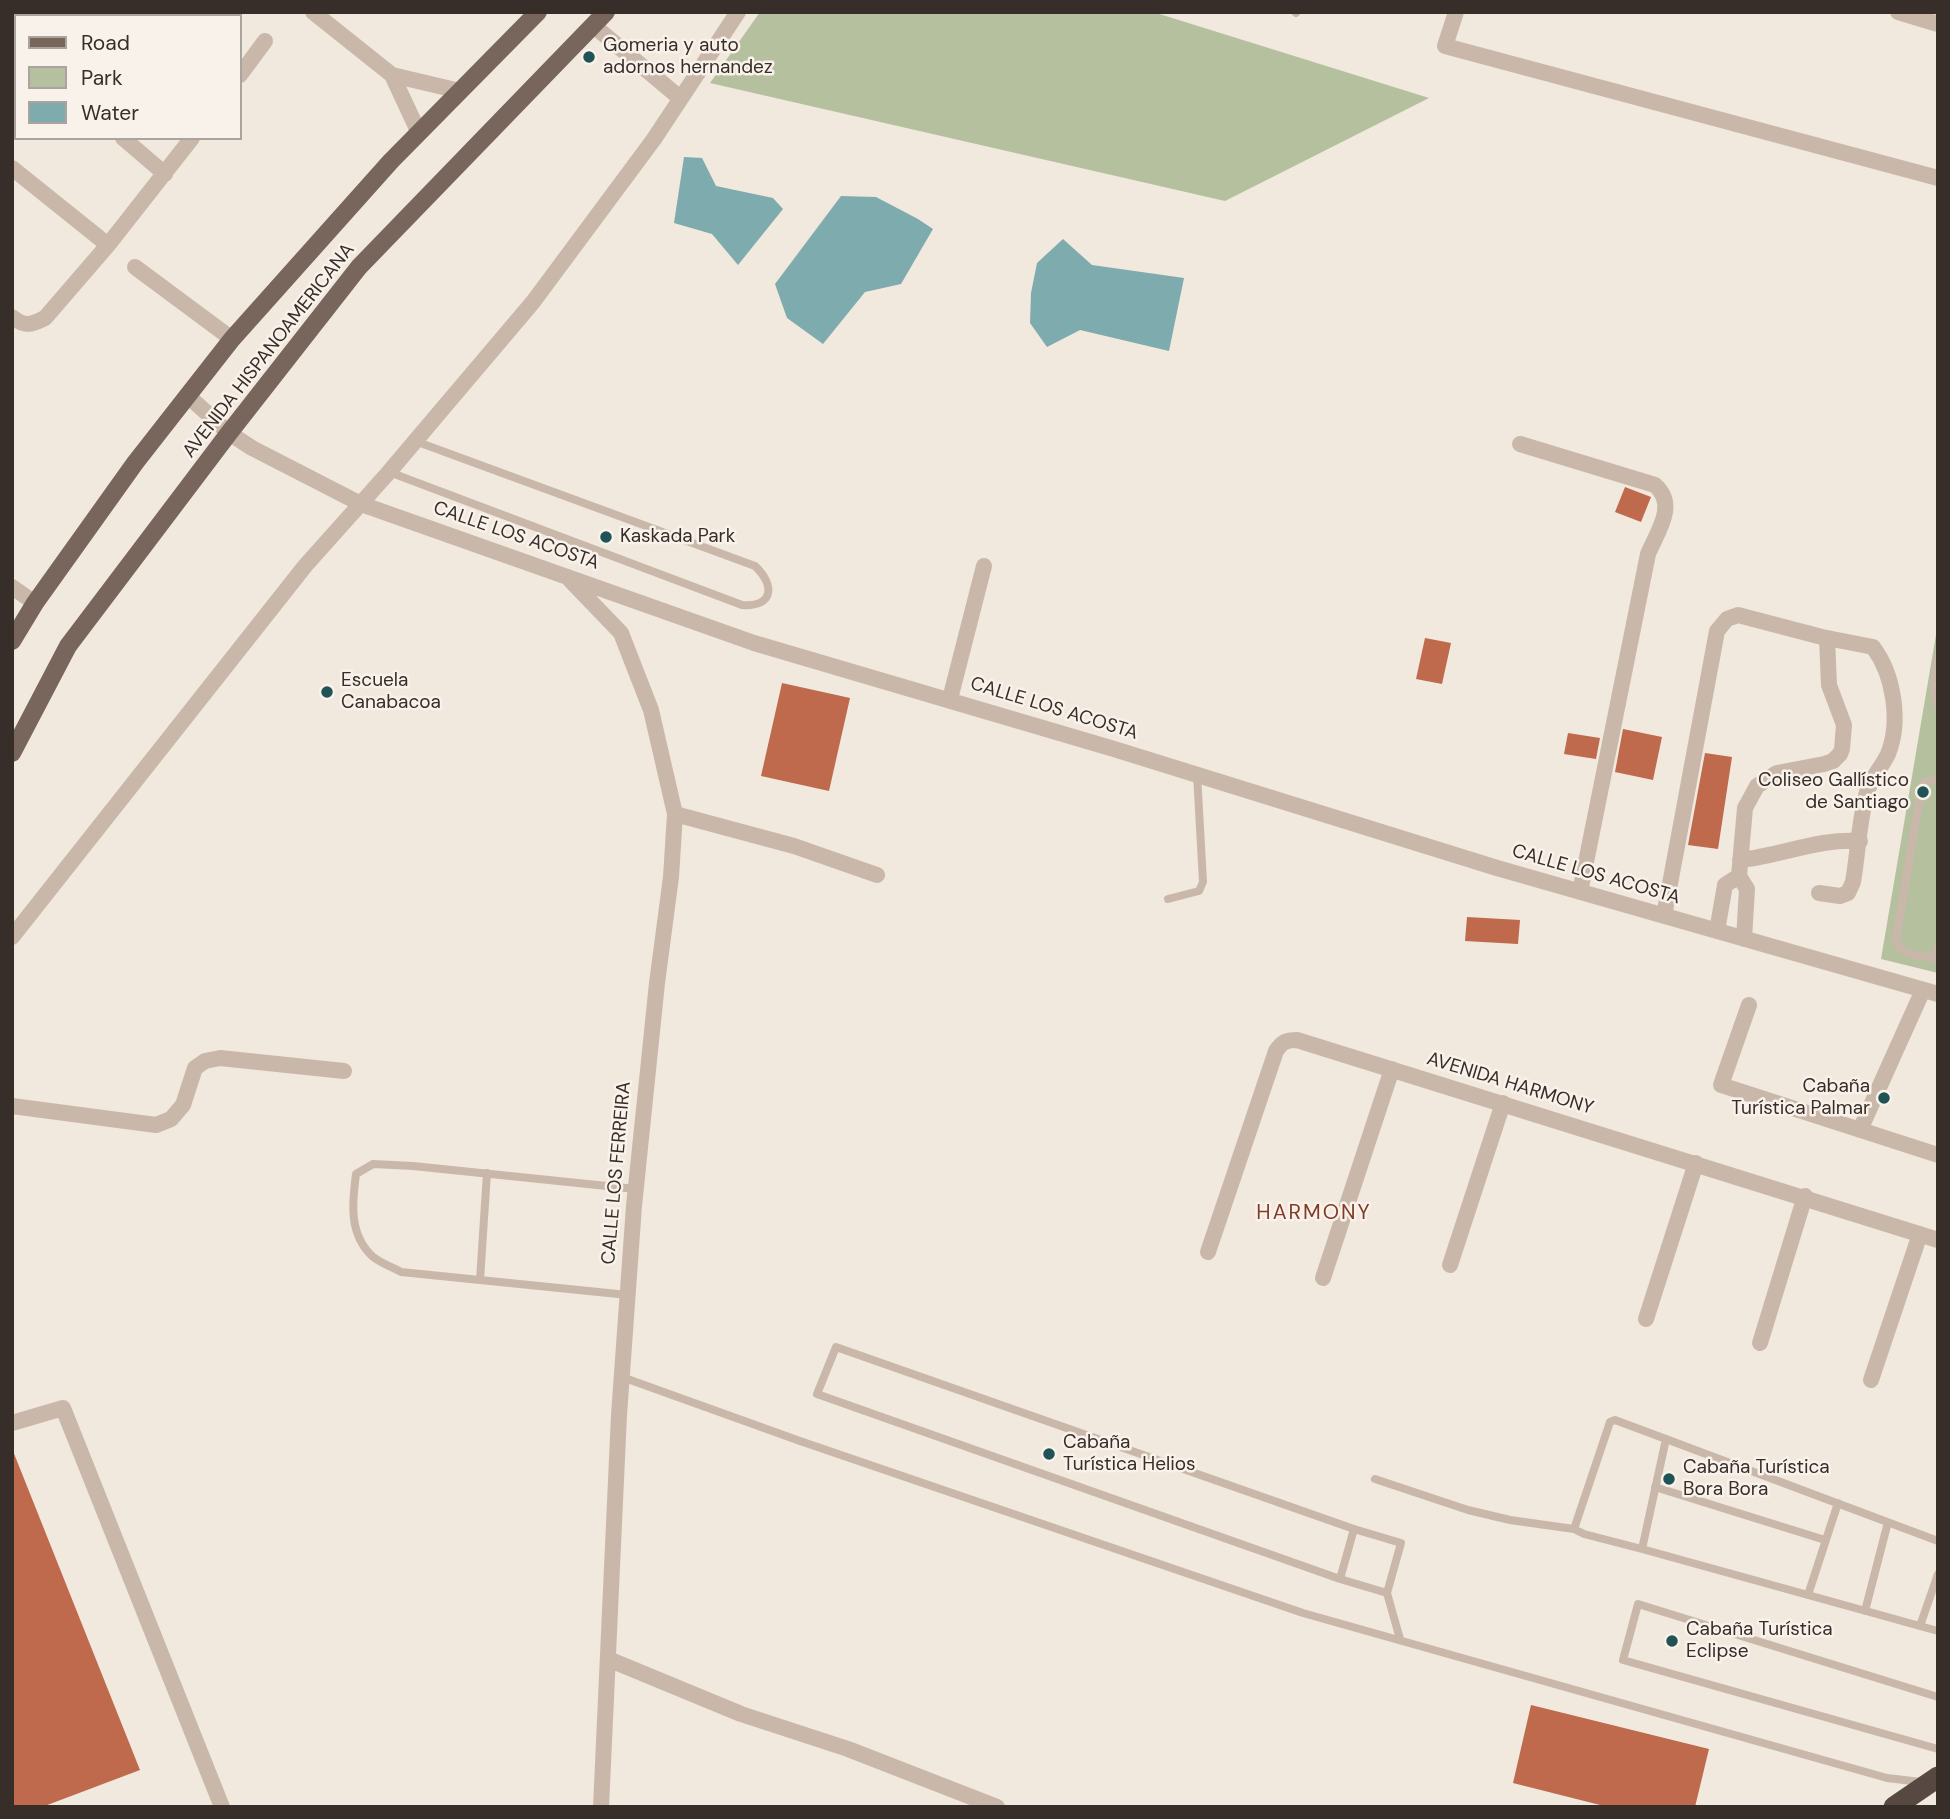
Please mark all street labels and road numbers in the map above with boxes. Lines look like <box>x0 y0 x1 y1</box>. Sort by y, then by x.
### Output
street label: AVENIDA HISPANOAMERICANA <box>178 239 360 463</box>
street label: CALLE LOS ACOSTA <box>430 497 602 575</box>
street label: CALLE LOS ACOSTA <box>967 673 1141 745</box>
street label: CALLE LOS ACOSTA <box>1509 840 1683 910</box>
street label: AVENIDA HARMONY <box>1424 1048 1596 1120</box>
street label: CALLE LOS FERREIRA <box>598 1080 636 1266</box>

